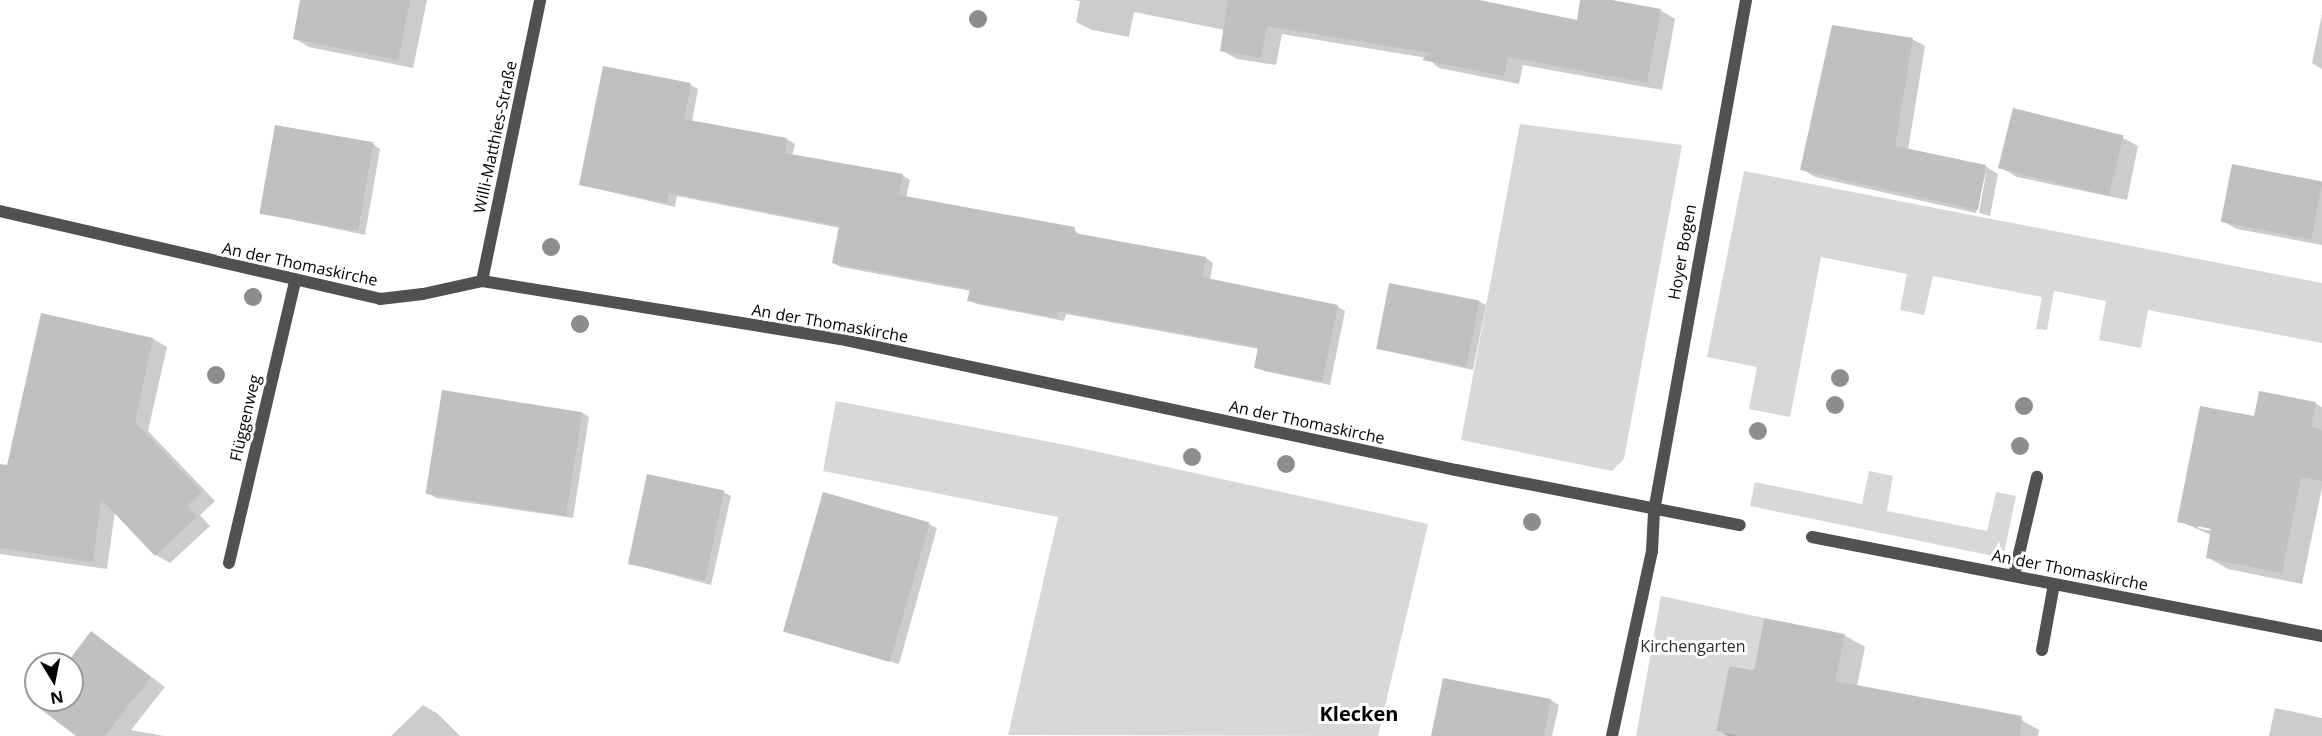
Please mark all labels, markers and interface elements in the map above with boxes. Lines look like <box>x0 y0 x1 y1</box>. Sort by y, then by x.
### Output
street label: Willi-Matthies-Straße <box>469 59 521 215</box>
street label: Hoyer Bogen <box>1664 203 1700 301</box>
street label: An der Thomaskirche <box>220 238 380 290</box>
street label: An der Thomaskirche <box>750 300 910 346</box>
street label: Flüggenweg <box>226 373 264 463</box>
street label: An der Thomaskirche <box>1227 396 1387 448</box>
street label: An der Thomaskirche <box>1990 545 2150 595</box>
park label: Kirchengarten <box>1640 636 1746 656</box>
north arrow <box>24 652 84 712</box>
text: N <box>48 686 65 710</box>
district label: Klecken <box>1320 701 1398 725</box>

